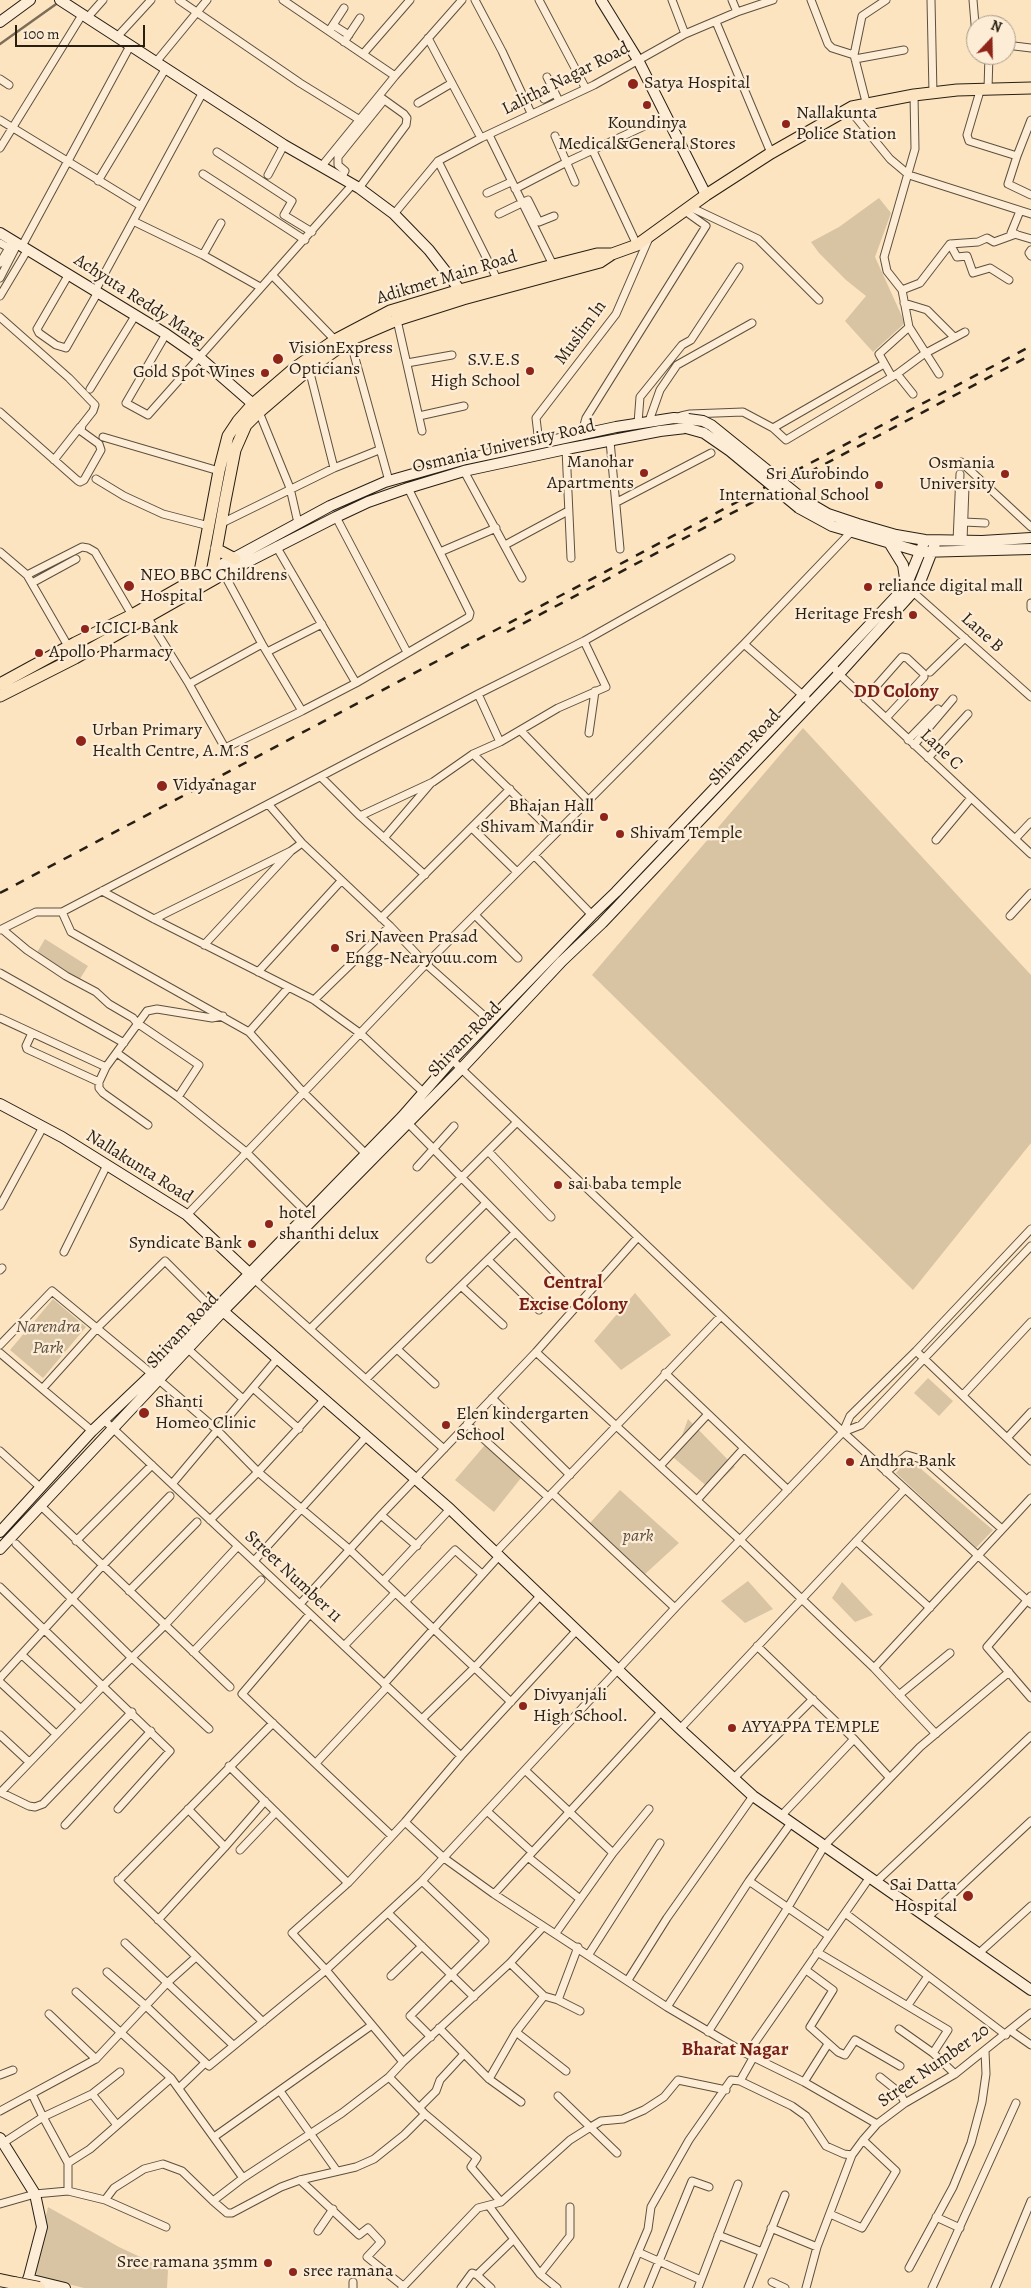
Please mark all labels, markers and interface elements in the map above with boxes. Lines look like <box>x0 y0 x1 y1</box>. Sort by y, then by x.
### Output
scale bar <box>18 15 148 47</box>
north arrow <box>966 15 1016 65</box>
text: N <box>988 16 1004 37</box>
text: 100 m <box>23 24 60 44</box>
street label: Lalitha Nagar Road <box>498 37 634 121</box>
place label: Satya Hospital <box>644 73 750 95</box>
marker: Satya Hospital <box>626 77 640 91</box>
marker: Koundinya Medical&General Stores <box>641 99 653 111</box>
place label: Nallakunta Police Station <box>796 103 896 146</box>
place label: Koundinya Medical&General Stores <box>558 113 736 156</box>
marker: Nallakunta Police Station <box>780 118 792 130</box>
street label: Adikmet Main Road <box>374 246 520 310</box>
street label: Achyuta Reddy Marg <box>70 250 208 350</box>
street label: Muslim ln <box>550 297 612 369</box>
place label: VisionExpress Opticians <box>289 338 393 380</box>
place label: S.V.E.S High School <box>431 350 520 392</box>
marker: VisionExpress Opticians <box>271 352 285 366</box>
place label: Gold Spot Wines <box>133 362 255 384</box>
marker: S.V.E.S High School <box>524 365 536 377</box>
marker: Gold Spot Wines <box>259 367 271 379</box>
street label: Osmania University Road <box>411 415 597 479</box>
place label: Manohar Apartments <box>547 452 634 494</box>
place label: Osmania University <box>919 453 995 496</box>
place label: Sri Aurobindo International School <box>719 464 869 506</box>
marker: Manohar Apartments <box>638 467 650 479</box>
marker: Osmania University <box>999 468 1011 480</box>
marker: Sri Aurobindo International School <box>873 479 885 491</box>
place label: NEO BBC Childrens Hospital <box>140 565 287 608</box>
place label: reliance digital mall <box>878 576 1023 598</box>
marker: NEO BBC Childrens Hospital <box>122 579 136 593</box>
marker: reliance digital mall <box>862 581 874 593</box>
place label: Heritage Fresh <box>794 604 903 626</box>
street label: Lane B <box>956 608 1008 658</box>
marker: Heritage Fresh <box>907 609 919 621</box>
place label: ICICI Bank <box>95 618 179 640</box>
marker: ICICI Bank <box>79 623 91 635</box>
place label: Apollo Pharmacy <box>49 642 173 664</box>
marker: Apollo Pharmacy <box>33 647 45 659</box>
district label: DD Colony <box>854 681 938 703</box>
street label: Shivam Road <box>704 705 786 791</box>
place label: Urban Primary Health Centre, A.M.S <box>92 720 249 762</box>
street label: Lane C <box>915 725 967 775</box>
marker: Urban Primary Health Centre, A.M.S <box>74 734 88 748</box>
place label: Vidyanagar <box>173 775 256 797</box>
marker: Vidyanagar <box>155 779 169 793</box>
place label: Bhajan Hall Shivam Mandir <box>480 796 594 839</box>
marker: Bhajan Hall Shivam Mandir <box>598 811 610 823</box>
place label: Shivam Temple <box>630 823 742 845</box>
marker: Shivam Temple <box>614 828 626 840</box>
place label: Sri Naveen Prasad Engg-Nearyouu.com <box>345 927 498 970</box>
marker: Sri Naveen Prasad Engg-Nearyouu.com <box>329 942 341 954</box>
street label: Shivam Road <box>424 998 506 1082</box>
street label: Nallakunta Road <box>82 1126 196 1208</box>
place label: sai baba temple <box>568 1174 682 1196</box>
marker: sai baba temple <box>552 1179 564 1191</box>
place label: hotel shanthi delux <box>279 1203 379 1246</box>
marker: hotel shanthi delux <box>263 1218 275 1230</box>
place label: Syndicate Bank <box>129 1233 242 1255</box>
marker: Syndicate Bank <box>246 1238 258 1250</box>
district label: Central Excise Colony <box>518 1272 628 1316</box>
street label: Shivam Road <box>142 1288 224 1374</box>
park label: Narendra Park <box>16 1317 80 1360</box>
place label: Shanti Homeo Clinic <box>155 1392 256 1435</box>
place label: Elen kindergarten School <box>456 1404 589 1446</box>
marker: Shanti Homeo Clinic <box>137 1406 151 1420</box>
marker: Elen kindergarten School <box>440 1419 452 1431</box>
place label: Andhra Bank <box>860 1451 956 1473</box>
marker: Andhra Bank <box>844 1456 856 1468</box>
street label: Street Number 11 <box>240 1526 346 1628</box>
park label: park <box>623 1526 653 1548</box>
place label: Divyanjali High School. <box>533 1685 628 1728</box>
marker: Divyanjali High School. <box>517 1700 529 1712</box>
place label: AYYAPPA TEMPLE <box>742 1717 880 1739</box>
marker: AYYAPPA TEMPLE <box>726 1722 738 1734</box>
place label: Sai Datta Hospital <box>889 1875 957 1918</box>
marker: Sai Datta Hospital <box>961 1889 975 1903</box>
street label: Street Number 20 <box>874 2020 994 2112</box>
district label: Bharat Nagar <box>682 2039 788 2061</box>
place label: Sree ramana 35mm <box>117 2252 258 2274</box>
marker: Sree ramana 35mm <box>262 2257 274 2269</box>
place label: sree ramana <box>303 2261 393 2283</box>
marker: sree ramana <box>287 2266 299 2278</box>

